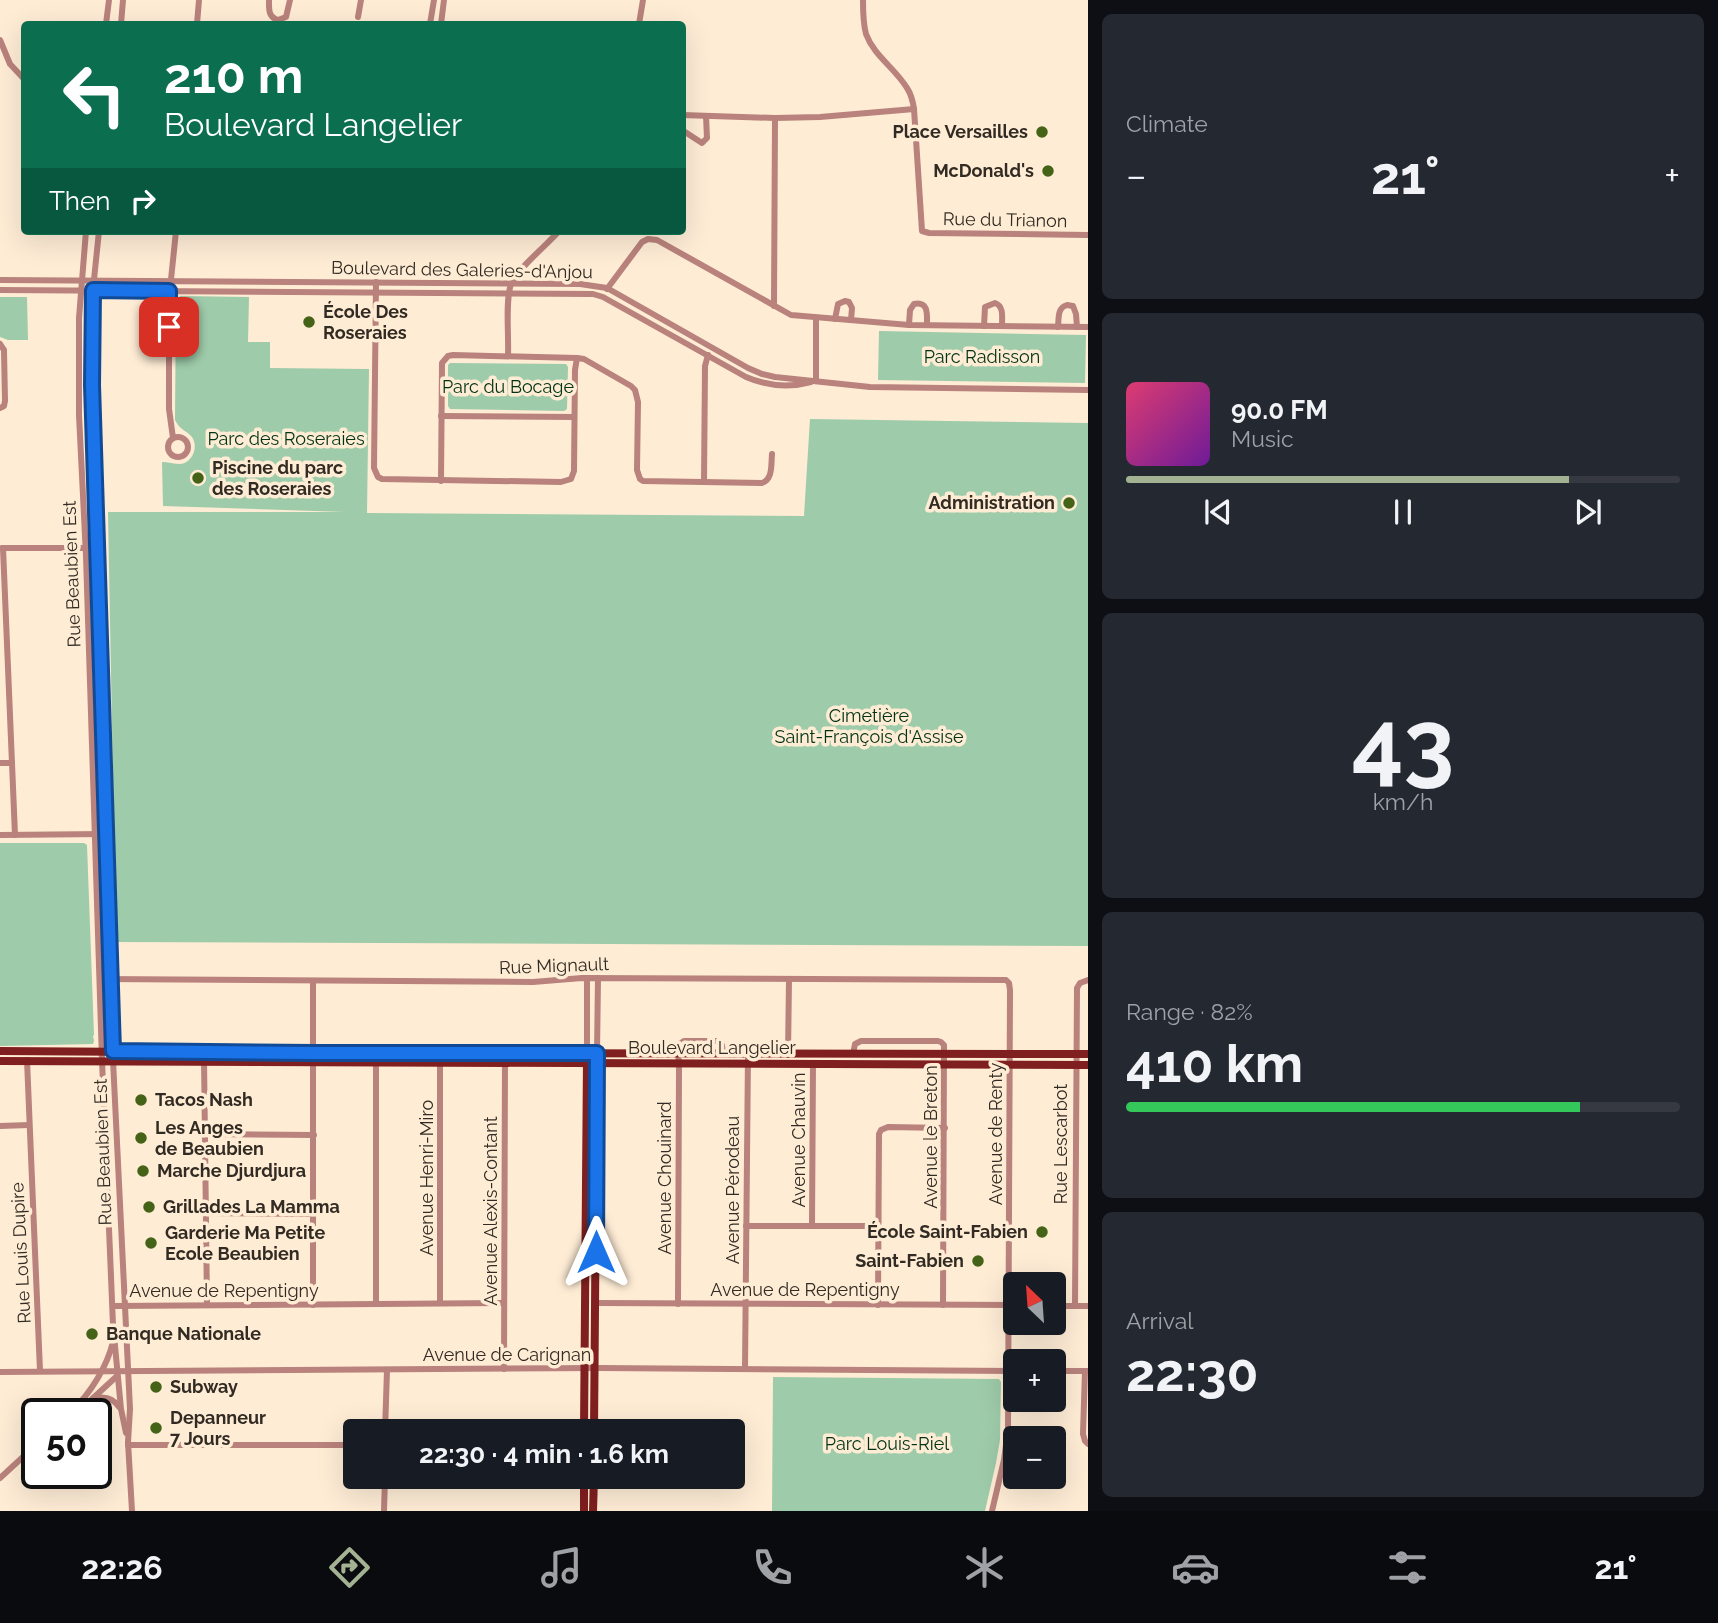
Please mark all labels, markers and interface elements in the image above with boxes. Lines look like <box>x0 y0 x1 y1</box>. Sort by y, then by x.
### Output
text: 210 m <box>164 47 303 104</box>
icon: left <box>49 49 140 140</box>
text: Boulevard Langelier <box>164 106 462 143</box>
text: Climate <box>1126 110 1208 137</box>
place label: Place Versailles <box>893 121 1028 142</box>
marker: Place Versailles <box>1034 124 1050 140</box>
text: 21° <box>1371 145 1440 206</box>
text: − <box>1126 153 1146 198</box>
text: + <box>1664 153 1680 198</box>
place label: McDonald's <box>933 160 1034 181</box>
marker: McDonald's <box>1040 163 1056 179</box>
icon: right <box>124 182 162 220</box>
text: Then <box>49 186 110 216</box>
street label: Rue du Trianon <box>943 208 1067 231</box>
street label: Boulevard des Galeries-d'Anjou <box>331 257 593 282</box>
pin <box>139 297 199 357</box>
place label: École Des Roseraies <box>323 301 408 343</box>
icon: arrive <box>150 308 188 346</box>
marker: École Des Roseraies <box>301 314 317 330</box>
park label: Parc Radisson <box>924 346 1040 367</box>
park label: Parc du Bocage <box>442 376 574 397</box>
text: 90.0 FM <box>1231 395 1328 425</box>
text: Music <box>1231 425 1294 452</box>
park label: Parc des Roseraies <box>207 428 365 449</box>
place label: Piscine du parc des Roseraies <box>212 457 343 499</box>
marker: Piscine du parc des Roseraies <box>190 470 206 486</box>
place label: Administration <box>929 492 1055 513</box>
icon: previous <box>1199 493 1237 531</box>
icon: pause <box>1384 493 1422 531</box>
icon: next <box>1569 493 1607 531</box>
marker: Administration <box>1061 495 1077 511</box>
street label: Rue Beaubien Est <box>58 500 85 648</box>
text: 43 <box>1352 689 1454 796</box>
park label: Cimetière Saint-François d'Assise <box>774 705 964 747</box>
text: km/h <box>1373 788 1433 815</box>
street label: Rue Mignault <box>499 953 609 978</box>
text: Range · 82% <box>1126 998 1253 1025</box>
text: 410 km <box>1126 1033 1303 1094</box>
street label: Boulevard Langelier <box>628 1037 797 1058</box>
street label: Avenue de Renty <box>985 1063 1006 1205</box>
street label: Avenue le Breton <box>920 1065 941 1209</box>
street label: Avenue Chauvin <box>788 1072 809 1208</box>
street label: Rue Beaubien Est <box>89 1078 116 1226</box>
street label: Rue Lescarbot <box>1050 1084 1071 1204</box>
place label: Tacos Nash <box>155 1089 253 1110</box>
marker: Tacos Nash <box>133 1092 149 1108</box>
street label: Avenue Henri-Miro <box>416 1100 437 1256</box>
street label: Avenue Chouinard <box>654 1101 675 1255</box>
street label: Avenue Alexis-Contant <box>480 1116 501 1306</box>
street label: Avenue Pérodeau <box>722 1116 743 1264</box>
place label: Les Anges de Beaubien <box>155 1117 264 1159</box>
marker: Les Anges de Beaubien <box>133 1130 149 1146</box>
place label: Marche Djurdjura <box>157 1160 306 1181</box>
marker: Marche Djurdjura <box>135 1163 151 1179</box>
street label: Rue Louis Dupire <box>6 1181 35 1324</box>
place label: Grillades La Mamma <box>163 1196 340 1217</box>
marker: Grillades La Mamma <box>141 1199 157 1215</box>
position arrow <box>559 1215 633 1289</box>
place label: École Saint-Fabien <box>867 1221 1028 1242</box>
place label: Garderie Ma Petite Ecole Beaubien <box>165 1222 325 1264</box>
marker: École Saint-Fabien <box>1034 1224 1050 1240</box>
marker: Garderie Ma Petite Ecole Beaubien <box>143 1235 159 1251</box>
place label: Saint-Fabien <box>855 1250 964 1271</box>
marker: Saint-Fabien <box>970 1253 986 1269</box>
north arrow <box>1003 1272 1066 1335</box>
map controls <box>1003 1272 1066 1489</box>
street label: Avenue de Repentigny <box>710 1279 900 1300</box>
street label: Avenue de Repentigny <box>129 1280 319 1301</box>
text: Arrival <box>1126 1307 1193 1334</box>
place label: Banque Nationale <box>106 1323 261 1344</box>
marker: Banque Nationale <box>84 1326 100 1342</box>
text: 22:30 <box>1126 1342 1258 1403</box>
street label: Avenue de Carignan <box>423 1344 591 1365</box>
button: + <box>1003 1349 1066 1412</box>
place label: Subway <box>170 1376 238 1397</box>
marker: Subway <box>148 1379 164 1395</box>
speed limit sign: 50 <box>21 1398 112 1489</box>
place label: Depanneur 7 Jours <box>170 1407 266 1449</box>
marker: Depanneur 7 Jours <box>148 1420 164 1436</box>
button: − <box>1003 1426 1066 1489</box>
park label: Parc Louis-Riel <box>825 1433 949 1454</box>
text: 22:30 · 4 min · 1.6 km <box>419 1439 669 1469</box>
icon: directions <box>325 1543 374 1592</box>
icon: music <box>537 1543 586 1592</box>
icon: phone <box>748 1543 797 1592</box>
icon: climate <box>960 1543 1009 1592</box>
icon: car <box>1171 1543 1220 1592</box>
icon: filters <box>1383 1543 1432 1592</box>
text: 22:26 <box>81 1549 163 1586</box>
text: 21° <box>1594 1549 1637 1586</box>

